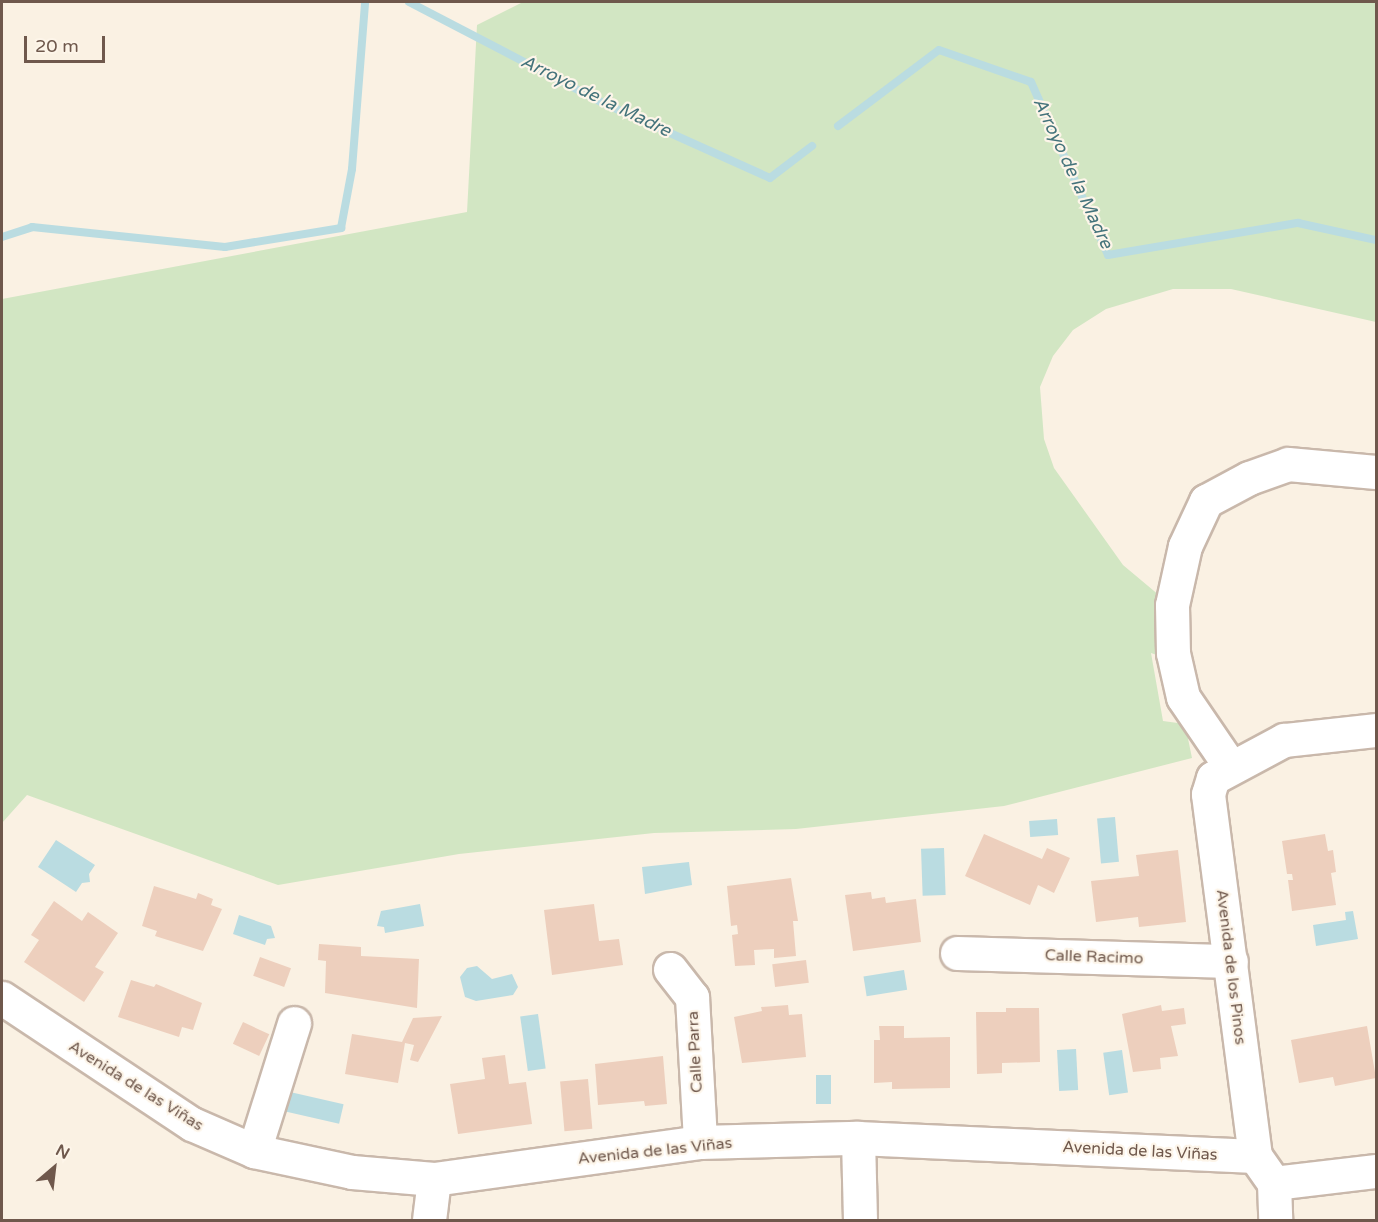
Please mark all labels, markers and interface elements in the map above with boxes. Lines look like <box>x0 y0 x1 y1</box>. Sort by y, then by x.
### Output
scale bar <box>27 24 108 62</box>
text: 20 m <box>35 35 79 57</box>
water label: Arroyo de la Madre <box>518 50 674 142</box>
water label: Arroyo de la Madre <box>1029 94 1117 252</box>
street label: Avenida de los Pinos <box>1212 888 1250 1046</box>
street label: Calle Racimo <box>1044 946 1144 968</box>
street label: Calle Parra <box>683 1011 707 1093</box>
street label: Avenida de las Viñas <box>65 1037 207 1135</box>
street label: Avenida de las Viñas <box>577 1133 733 1169</box>
street label: Avenida de las Viñas <box>1062 1137 1218 1165</box>
north arrow <box>24 1138 84 1198</box>
text: N <box>52 1140 73 1164</box>

